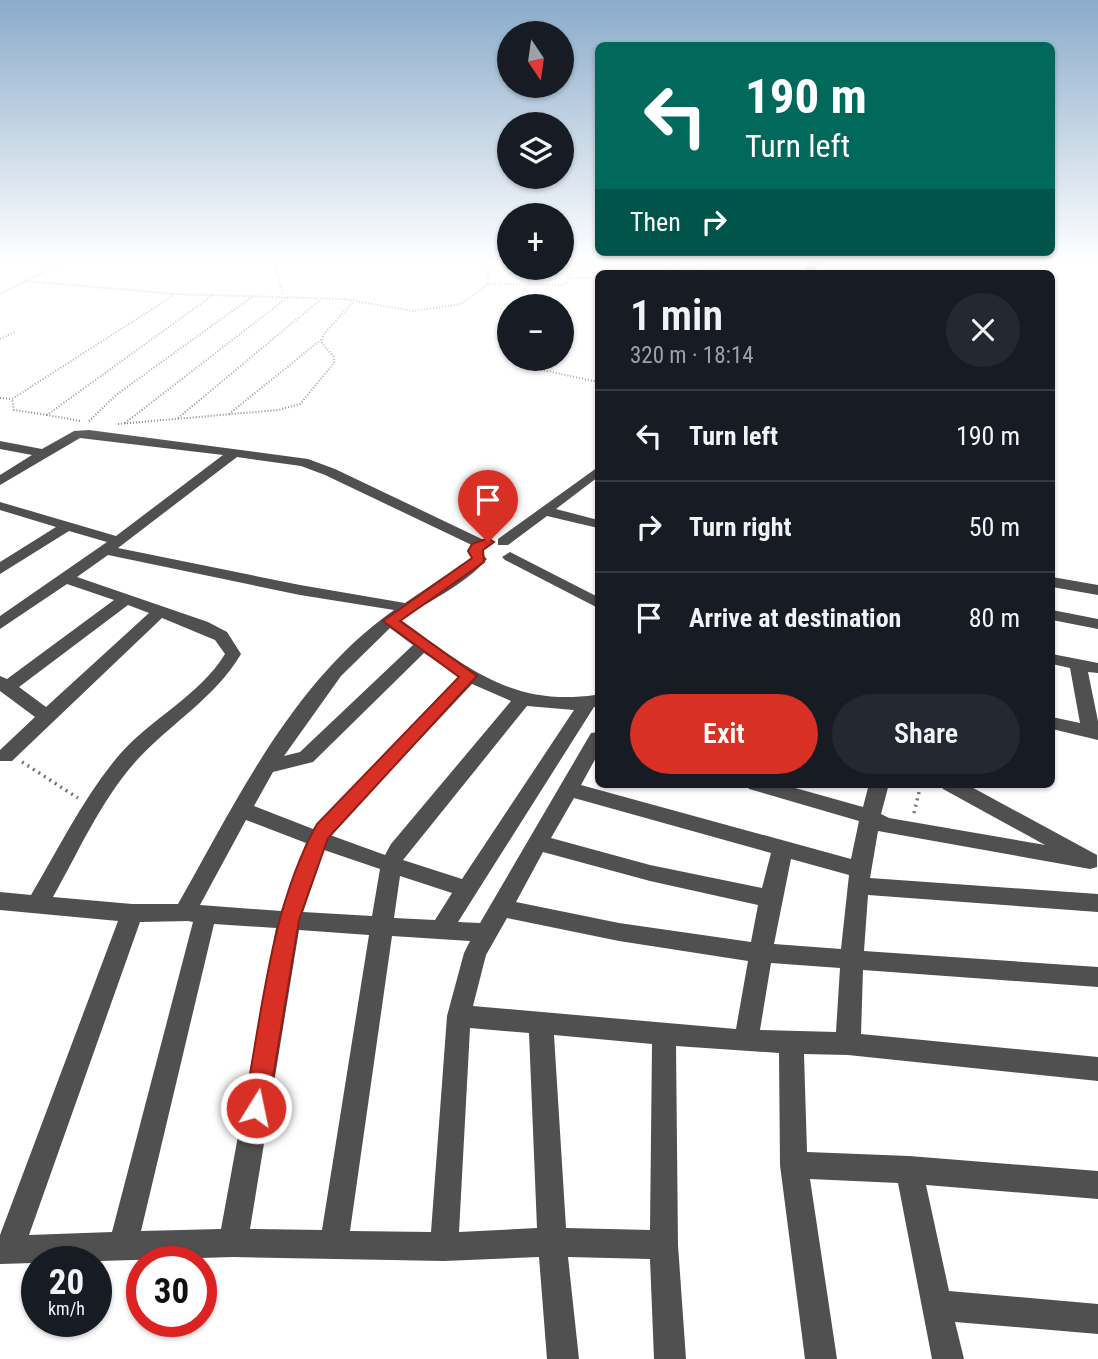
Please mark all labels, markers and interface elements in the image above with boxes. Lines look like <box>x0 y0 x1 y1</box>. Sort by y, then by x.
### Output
north arrow <box>497 21 574 98</box>
map controls <box>497 21 574 371</box>
text: 190 m <box>745 68 867 125</box>
icon: left <box>630 70 721 161</box>
button: layers <box>497 112 574 189</box>
text: Turn left <box>745 127 850 165</box>
button: + <box>497 203 574 280</box>
icon: right <box>695 203 733 241</box>
text: Then <box>630 207 681 237</box>
text: 1 min <box>630 291 723 340</box>
button: close <box>946 293 1020 367</box>
button: − <box>497 294 574 371</box>
text: 320 m · 18:14 <box>630 342 754 369</box>
icon: left <box>630 417 668 455</box>
text: Turn left <box>689 421 778 451</box>
text: 190 m <box>956 421 1020 451</box>
pin <box>458 470 518 542</box>
icon: arrive <box>469 481 507 519</box>
icon: right <box>630 508 668 546</box>
text: Turn right <box>689 512 791 542</box>
text: 50 m <box>969 512 1020 542</box>
icon: arrive <box>630 599 668 637</box>
text: Arrive at destination <box>689 603 901 633</box>
text: 80 m <box>969 603 1020 633</box>
button: Exit <box>630 694 818 774</box>
button: Share <box>832 694 1020 774</box>
position arrow <box>219 1071 293 1145</box>
speed limit sign: 30 <box>126 1246 217 1337</box>
text: 20 <box>49 1262 84 1303</box>
text: km/h <box>48 1298 85 1319</box>

